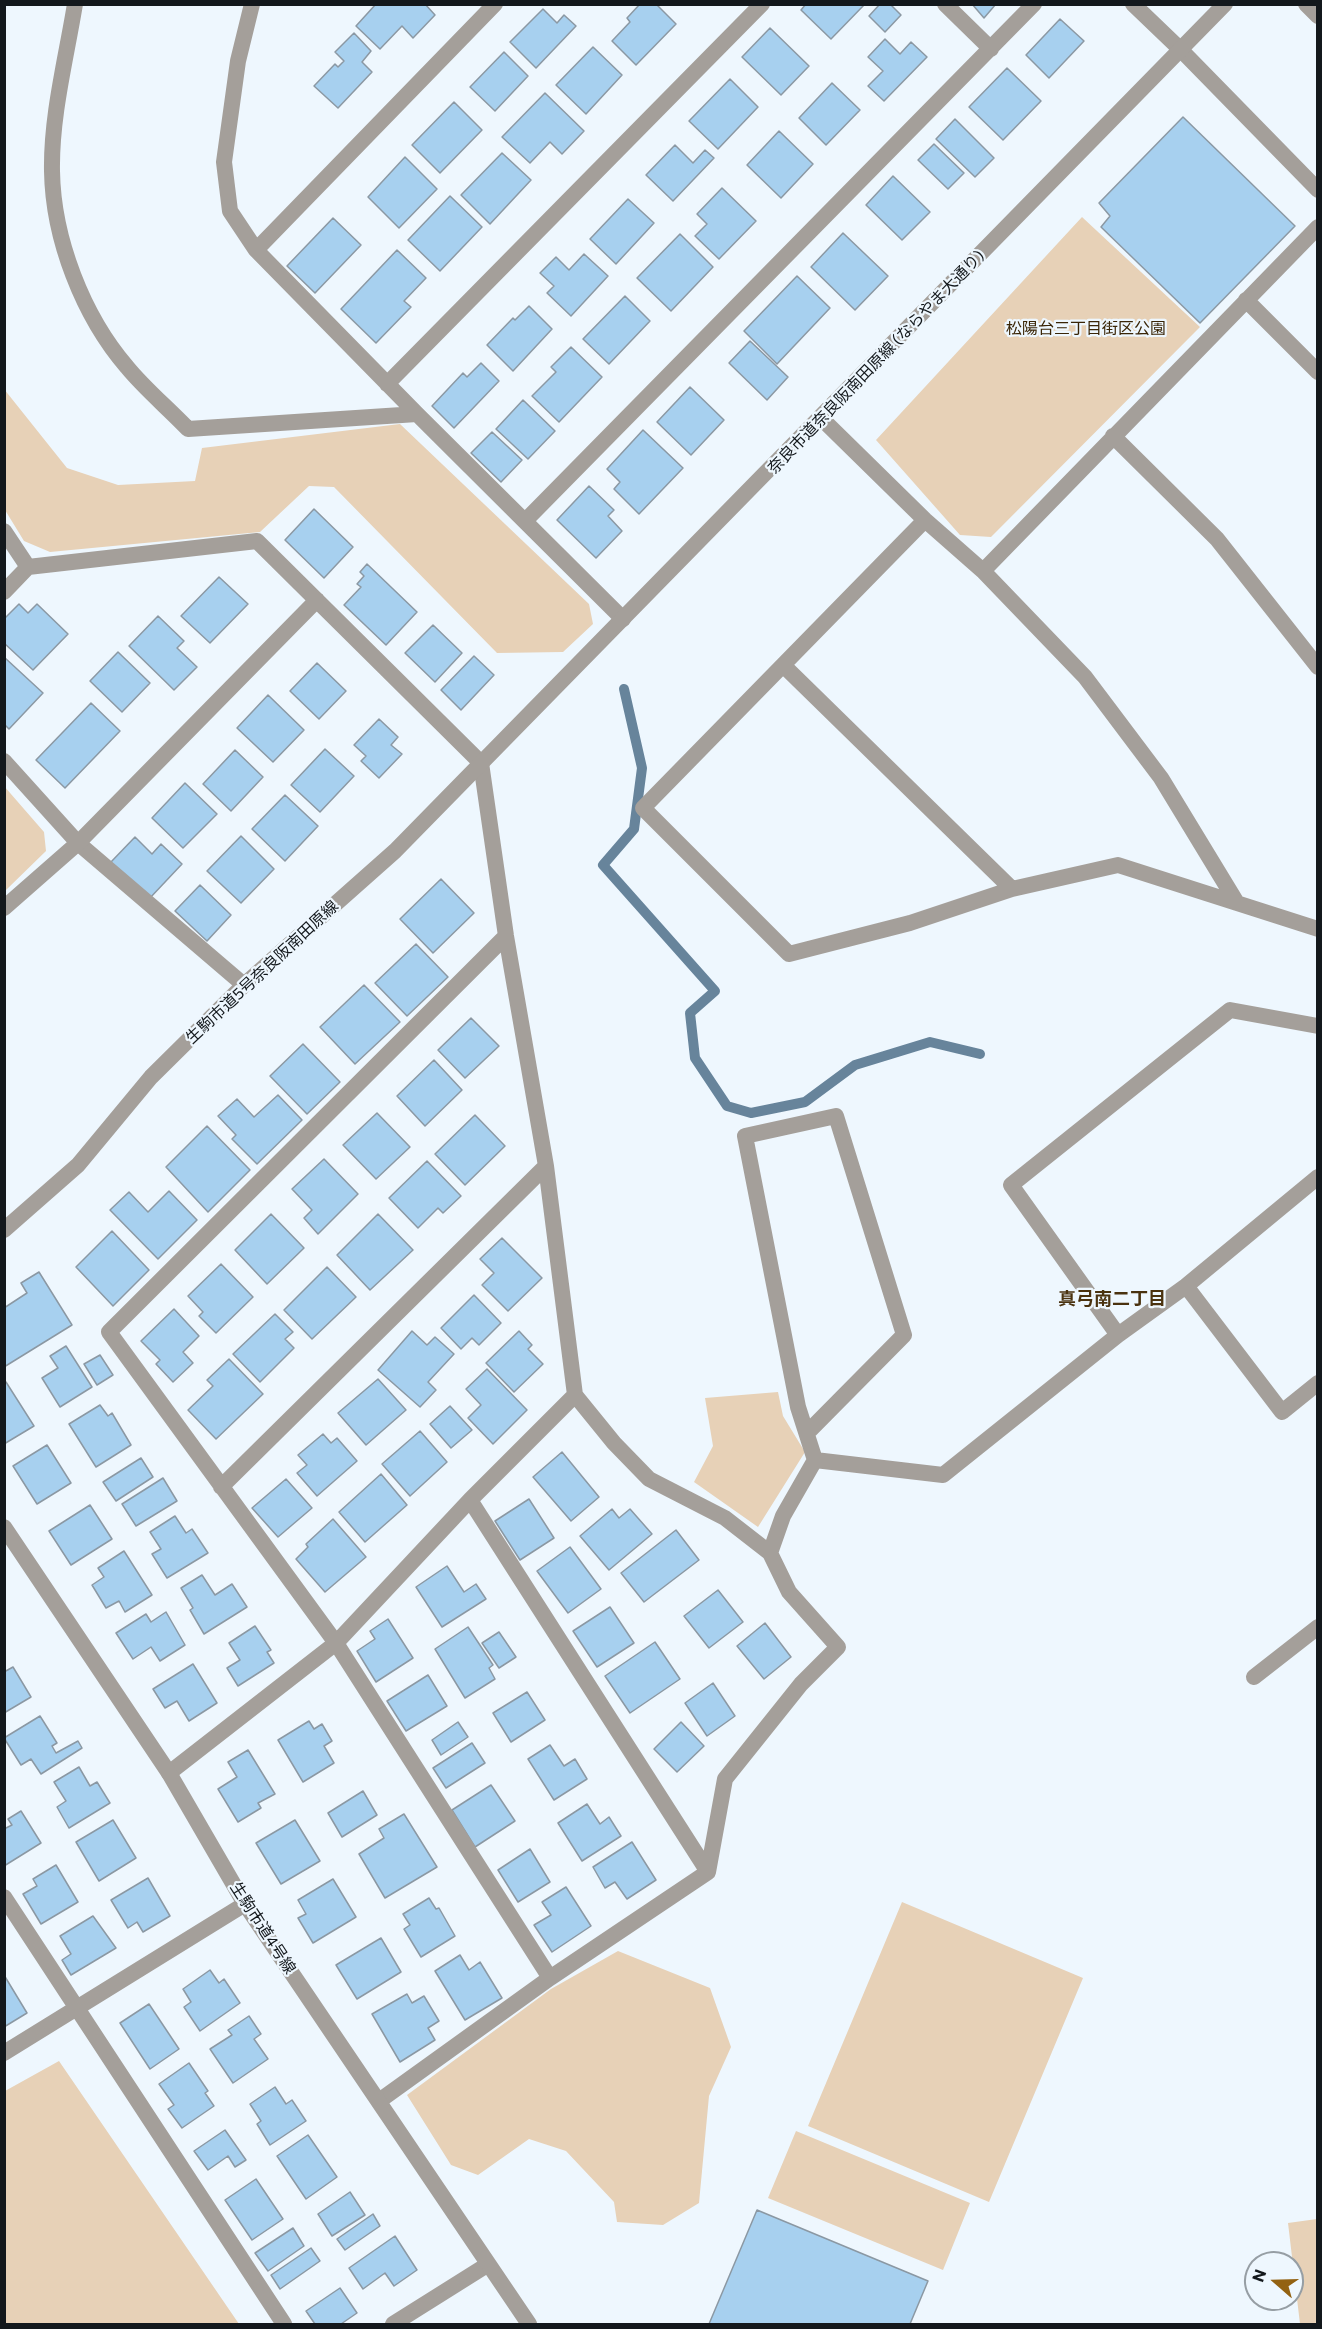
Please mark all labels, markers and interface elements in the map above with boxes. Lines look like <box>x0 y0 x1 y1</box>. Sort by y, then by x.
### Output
street label: 奈良市道奈良阪南田原線 (ならやま大通り) <box>764 246 988 478</box>
park label: 松陽台三丁目街区公園 <box>1006 319 1166 339</box>
street label: 生駒市道5号奈良阪南田原線 <box>182 896 342 1048</box>
district label: 真弓南二丁目 <box>1058 1288 1166 1310</box>
street label: 生駒市道4号線 <box>226 1878 300 1978</box>
north arrow <box>1244 2251 1304 2311</box>
text: N <box>1248 2266 1269 2284</box>

